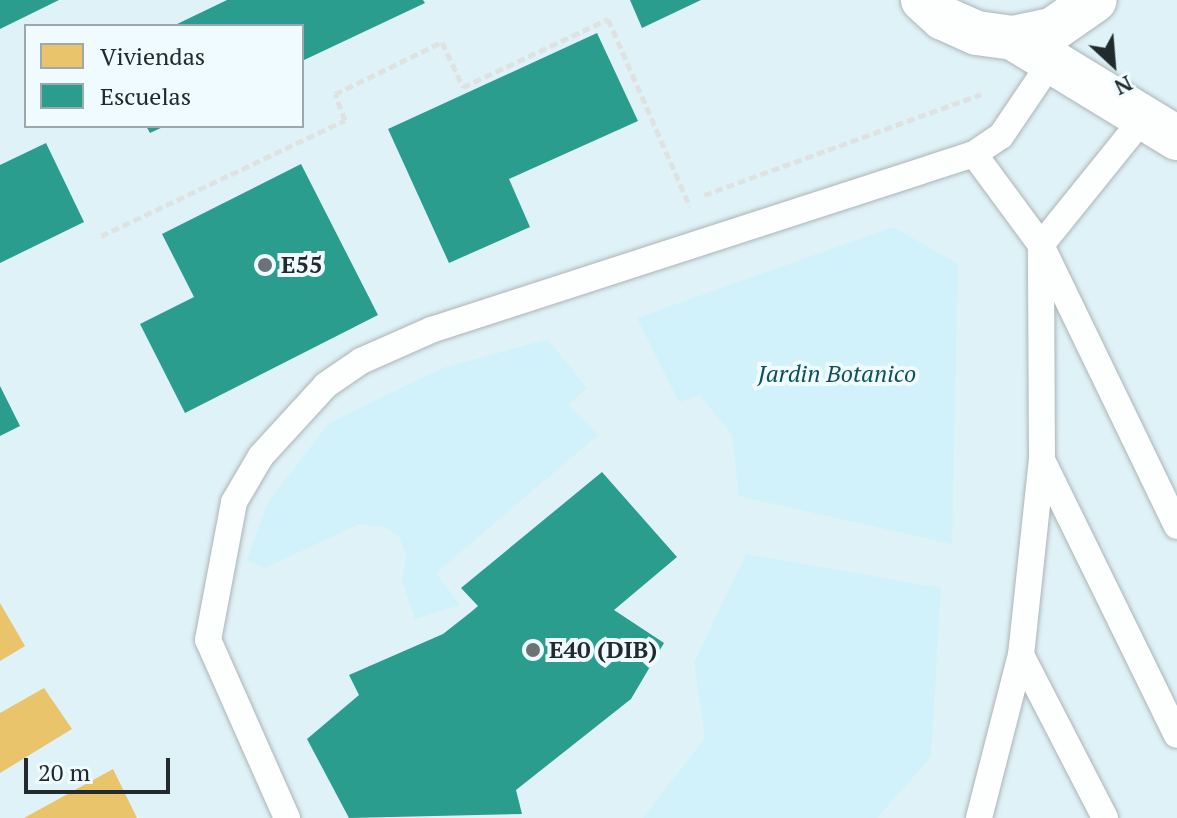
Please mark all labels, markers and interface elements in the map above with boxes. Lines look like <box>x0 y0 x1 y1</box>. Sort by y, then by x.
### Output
legend <box>24 24 304 128</box>
north arrow <box>1073 24 1153 104</box>
text: Viviendas <box>100 40 205 72</box>
text: N <box>1110 69 1138 103</box>
text: Escuelas <box>100 80 191 112</box>
place label: E55 <box>281 251 323 279</box>
marker: E55 <box>256 256 274 274</box>
park label: Jardin Botanico <box>758 360 916 388</box>
place label: E40 (DIB) <box>549 636 657 664</box>
marker: E40 (DIB) <box>524 641 542 659</box>
scale bar <box>28 742 174 792</box>
text: 20 m <box>38 756 90 788</box>

